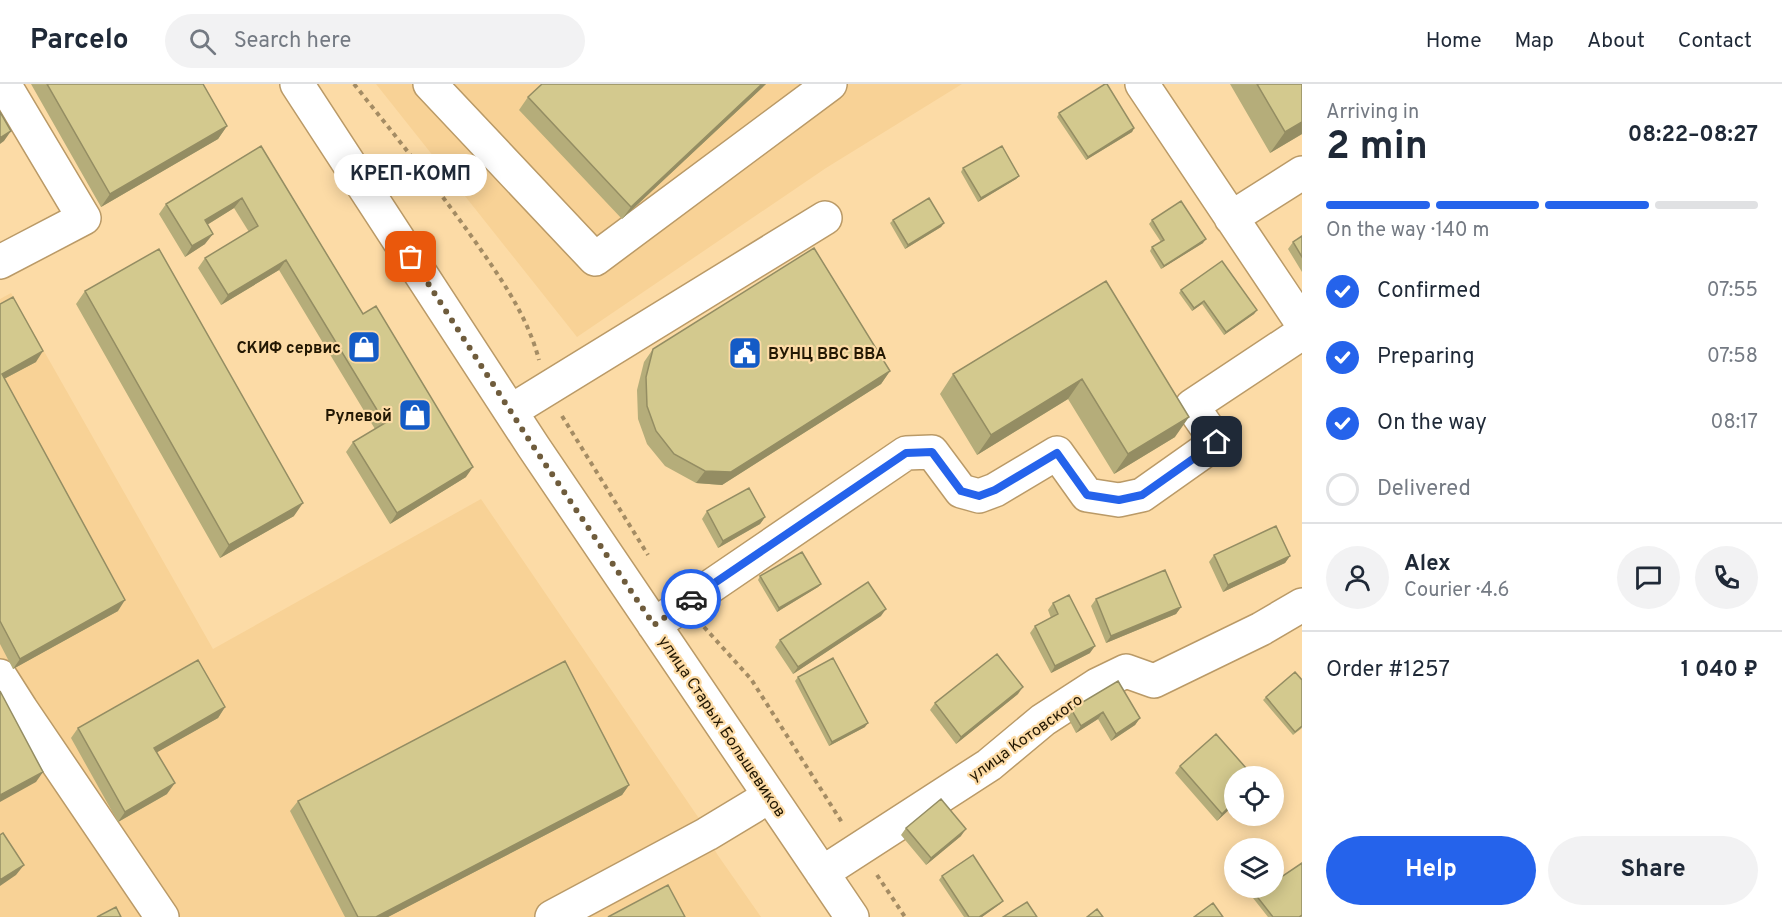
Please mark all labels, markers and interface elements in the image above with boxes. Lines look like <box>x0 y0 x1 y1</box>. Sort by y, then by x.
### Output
search box <box>165 14 585 68</box>
text: Parcelo <box>30 23 129 59</box>
icon: search <box>186 25 219 58</box>
text: Search here <box>234 28 351 55</box>
text: Home <box>1426 28 1482 55</box>
text: Map <box>1515 28 1554 55</box>
text: About <box>1587 28 1645 55</box>
text: Contact <box>1678 28 1752 55</box>
text: Arriving in <box>1326 100 1419 126</box>
text: 08:22–08:27 <box>1628 122 1758 149</box>
text: 2 min <box>1326 124 1428 173</box>
callout: КРЕП-КОМП <box>334 155 488 197</box>
text: КРЕП-КОМП <box>350 162 471 188</box>
text: On the way · 140 m <box>1326 218 1489 244</box>
pin <box>385 231 436 282</box>
icon: bag <box>394 240 427 273</box>
icon: check <box>1326 275 1359 308</box>
text: Confirmed <box>1377 278 1481 305</box>
text: 07:55 <box>1707 278 1758 304</box>
shop icon: СКИФ сервис <box>346 329 382 365</box>
public building icon: ВУНЦ ВВС ВВА <box>727 335 763 371</box>
place label: СКИФ сервис <box>236 339 341 359</box>
icon: check <box>1326 341 1359 374</box>
text: Preparing <box>1377 344 1475 371</box>
text: 07:58 <box>1707 344 1758 370</box>
place label: ВУНЦ ВВС ВВА <box>768 345 886 365</box>
shop icon: Рулевой <box>397 397 433 433</box>
place label: Рулевой <box>325 407 392 427</box>
icon: check <box>1326 407 1359 440</box>
text: On the way <box>1377 410 1487 437</box>
text: 08:17 <box>1711 410 1758 436</box>
pin <box>1191 416 1242 467</box>
icon: home <box>1200 425 1233 458</box>
text: Delivered <box>1377 476 1471 503</box>
button: person <box>1326 546 1389 609</box>
button: chat <box>1617 546 1680 609</box>
button: phone <box>1695 546 1758 609</box>
text: Alex <box>1404 551 1451 578</box>
courier <box>661 569 721 629</box>
text: Courier · 4.6 <box>1404 578 1509 604</box>
icon: car <box>675 583 708 616</box>
street label: улица Старых Большевиков <box>653 633 790 822</box>
text: Order #1257 <box>1326 657 1450 684</box>
text: 1 040 ₽ <box>1681 657 1758 684</box>
street label: улица Котовского <box>965 691 1087 787</box>
map controls <box>1224 766 1284 898</box>
button: locate <box>1224 766 1284 826</box>
button: Help <box>1326 836 1536 905</box>
button: Share <box>1548 836 1758 905</box>
button: layers <box>1224 838 1284 898</box>

